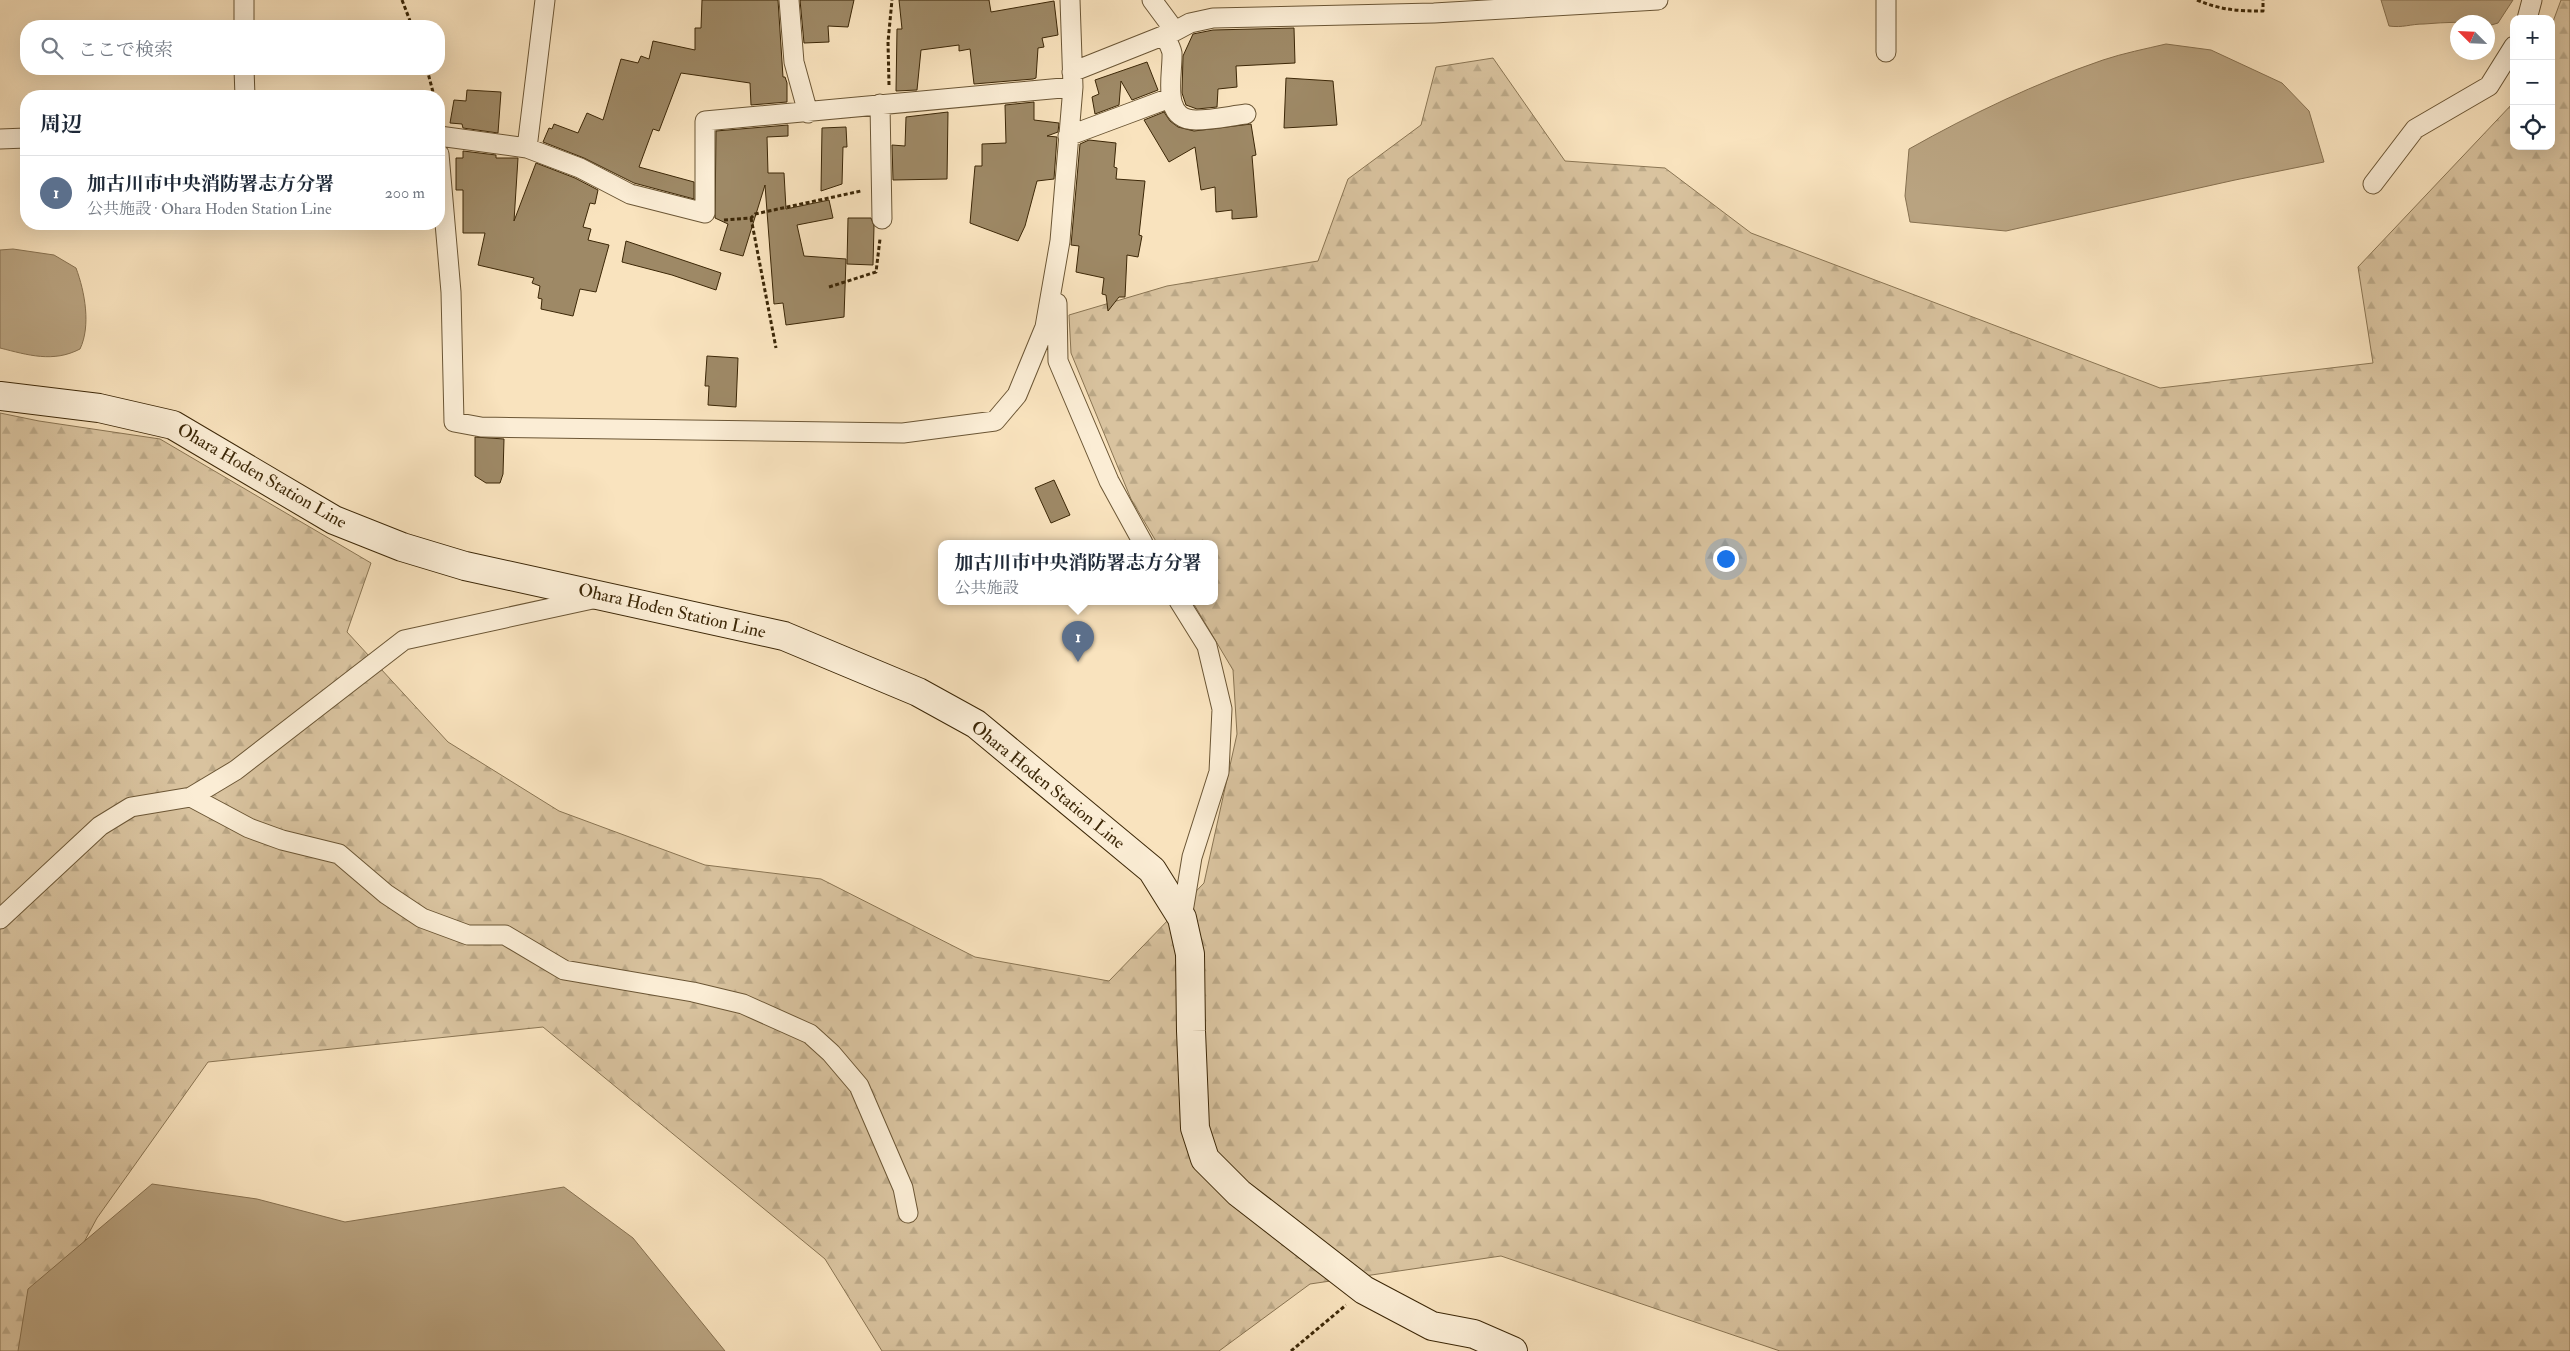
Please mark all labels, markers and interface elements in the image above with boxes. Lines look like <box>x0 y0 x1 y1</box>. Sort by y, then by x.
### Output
north arrow <box>2450 15 2495 60</box>
map controls <box>2510 15 2555 150</box>
button: + <box>2510 15 2555 60</box>
search box <box>20 20 445 75</box>
icon: search <box>38 34 66 62</box>
text: ここで検索 <box>78 38 173 62</box>
button: − <box>2510 60 2555 105</box>
button: locate <box>2510 105 2555 150</box>
text: 周辺 <box>40 111 82 138</box>
text: 加古川市中央消防署志方分署 <box>87 172 334 196</box>
text: 1 <box>53 183 59 203</box>
text: 200 m <box>385 183 425 203</box>
text: 公共施設 · Ohara Hoden Station Line <box>87 199 332 219</box>
street label: Ohara Hoden Station Line <box>173 418 351 534</box>
popup <box>938 540 1218 605</box>
your location <box>1713 546 1739 572</box>
text: 加古川市中央消防署志方分署 <box>954 551 1202 575</box>
street label: Ohara Hoden Station Line <box>576 578 769 644</box>
text: 公共施設 <box>954 578 1019 598</box>
pin: 1 <box>1062 621 1094 662</box>
street label: Ohara Hoden Station Line <box>966 716 1130 855</box>

